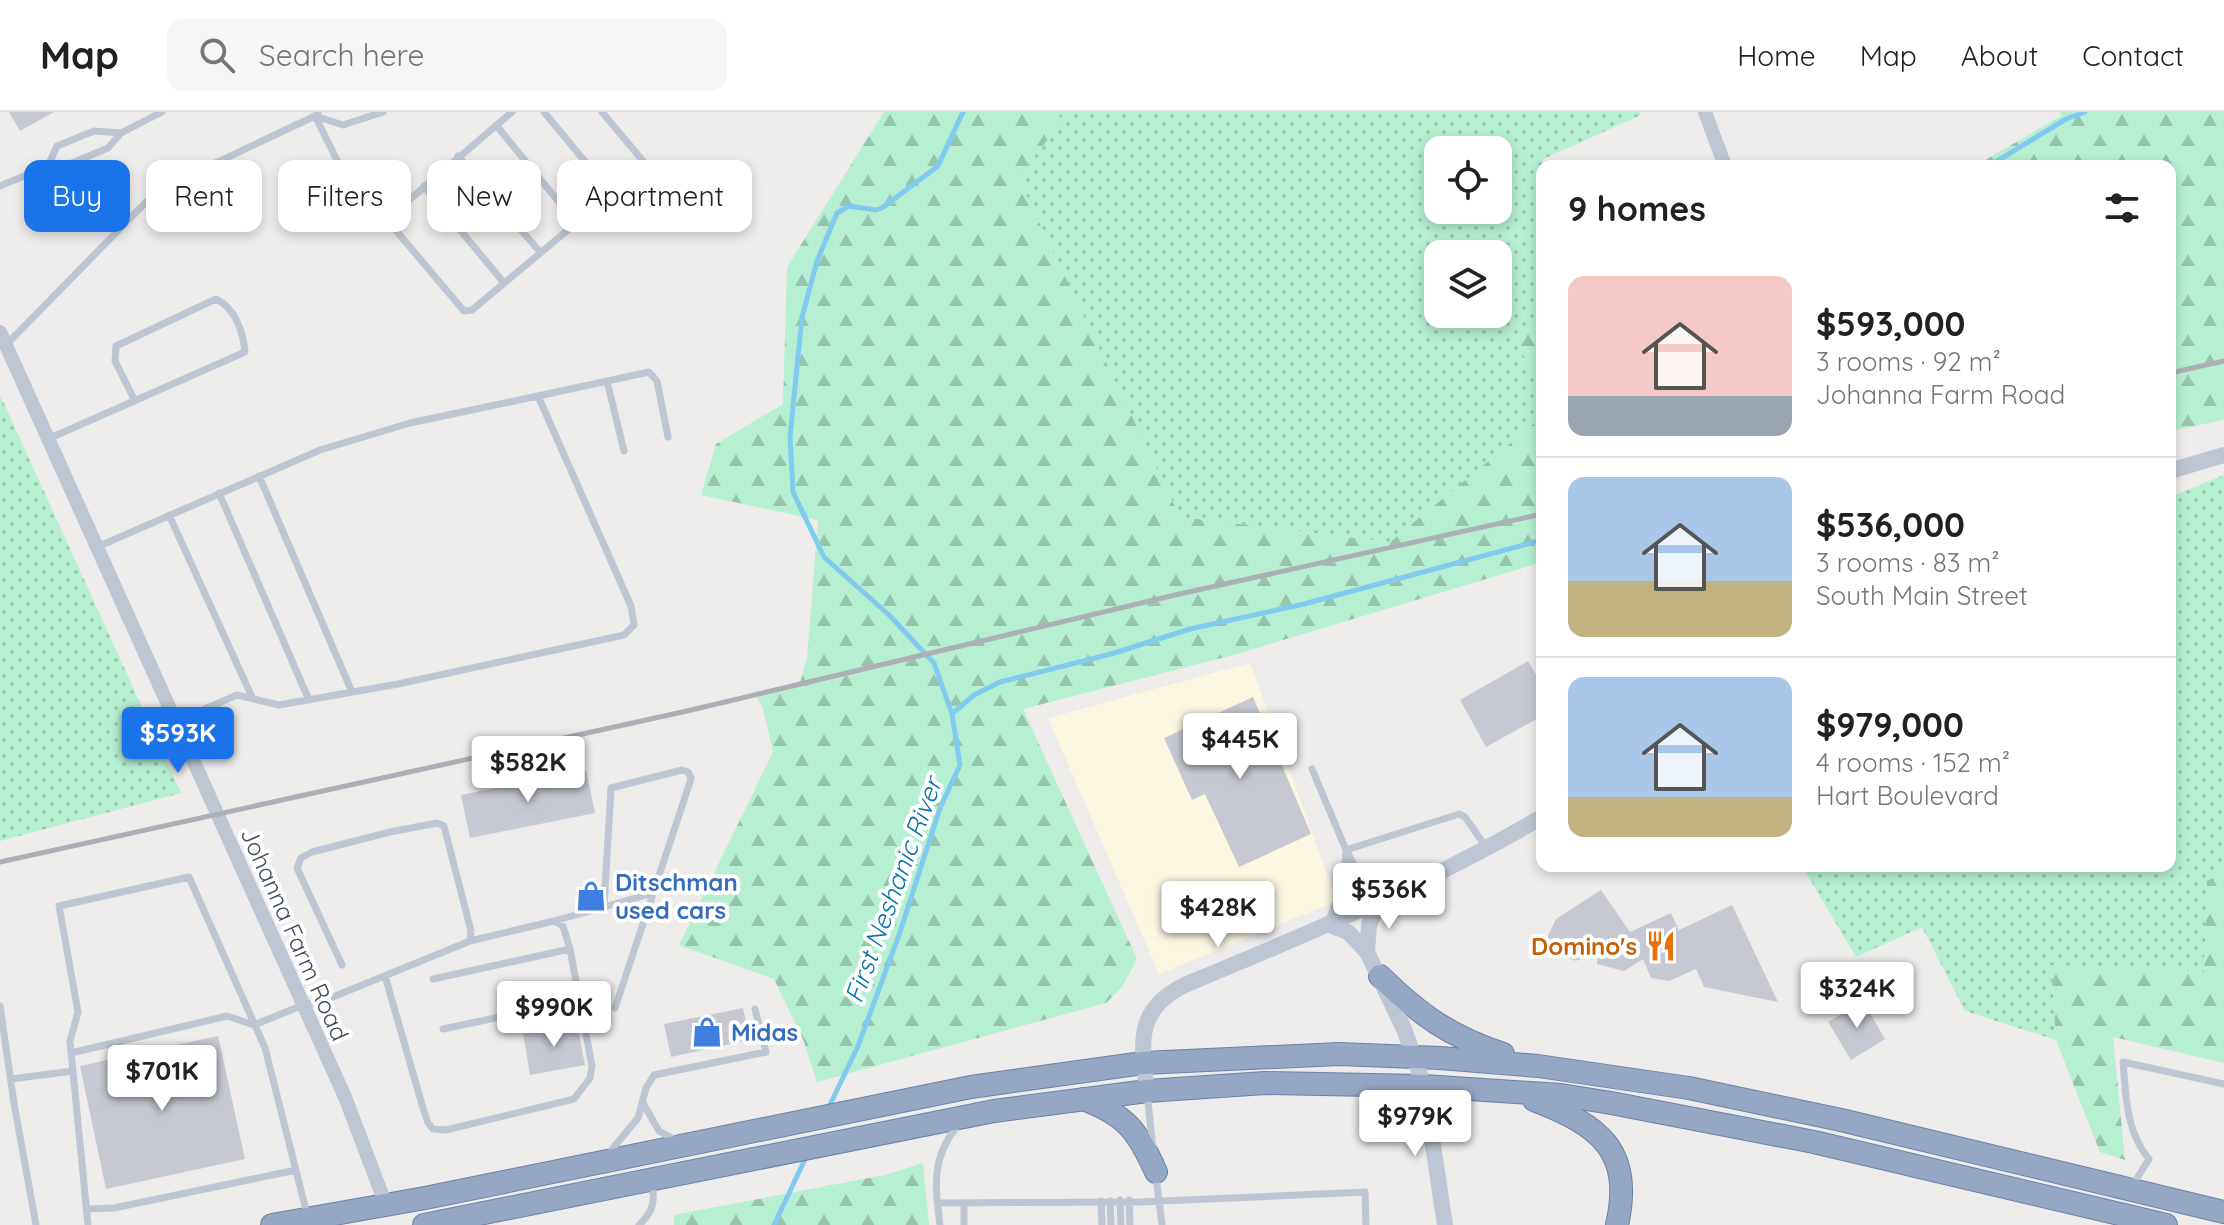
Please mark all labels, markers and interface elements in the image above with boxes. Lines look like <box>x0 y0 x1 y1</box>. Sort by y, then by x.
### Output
search box <box>167 19 727 91</box>
text: Map <box>40 31 119 79</box>
icon: search <box>195 33 239 77</box>
text: Search here <box>259 36 424 74</box>
text: Home <box>1737 38 1816 73</box>
text: Map <box>1860 38 1917 73</box>
text: About <box>1961 38 2038 73</box>
text: Contact <box>2082 38 2184 73</box>
map controls <box>1424 136 1512 328</box>
button: locate <box>1424 136 1512 224</box>
chip: Buy <box>24 160 130 232</box>
chip: Rent <box>146 160 262 232</box>
chip: Filters <box>278 160 411 232</box>
chip: New <box>427 160 541 232</box>
chip: Apartment <box>557 160 752 232</box>
icon: filters <box>2100 186 2144 230</box>
text: 9 homes <box>1568 187 1706 230</box>
button: layers <box>1424 240 1512 328</box>
text: $593,000 <box>1816 302 1965 345</box>
icon: home <box>1632 308 1728 404</box>
text: 3 rooms · 92 m² <box>1816 345 2001 378</box>
text: Johanna Farm Road <box>1816 378 2065 411</box>
text: $536,000 <box>1816 503 1965 546</box>
icon: home <box>1632 509 1728 605</box>
text: 3 rooms · 83 m² <box>1816 546 1999 579</box>
text: South Main Street <box>1816 579 2028 612</box>
text: $979,000 <box>1816 703 1964 746</box>
pin: $593K <box>122 707 234 775</box>
icon: home <box>1632 709 1728 805</box>
pin: $445K <box>1184 713 1296 781</box>
text: $593K <box>140 716 216 749</box>
text: $445K <box>1201 722 1279 755</box>
pin: $582K <box>472 736 584 804</box>
text: $582K <box>490 745 566 778</box>
text: 4 rooms · 152 m² <box>1816 746 2010 779</box>
water label: First Neshanic River <box>837 770 950 1007</box>
text: Hart Boulevard <box>1816 779 1999 812</box>
street label: Johanna Farm Road <box>234 823 356 1045</box>
pin: $536K <box>1333 863 1445 931</box>
place label: Ditschman used cars <box>615 867 738 925</box>
text: $536K <box>1351 872 1427 905</box>
shop icon: Ditschman used cars <box>574 879 608 913</box>
pin: $428K <box>1162 881 1274 949</box>
text: $428K <box>1180 890 1256 923</box>
restaurant icon: Domino's <box>1644 929 1678 963</box>
place label: Domino's <box>1531 931 1637 961</box>
pin: $324K <box>1801 962 1913 1030</box>
text: $324K <box>1819 971 1895 1004</box>
pin: $990K <box>498 981 610 1049</box>
text: $990K <box>515 990 593 1023</box>
shop icon: Midas <box>690 1015 724 1049</box>
place label: Midas <box>731 1017 798 1047</box>
pin: $701K <box>106 1045 218 1113</box>
text: $701K <box>126 1054 198 1087</box>
pin: $979K <box>1359 1090 1471 1158</box>
text: $979K <box>1377 1099 1453 1132</box>

